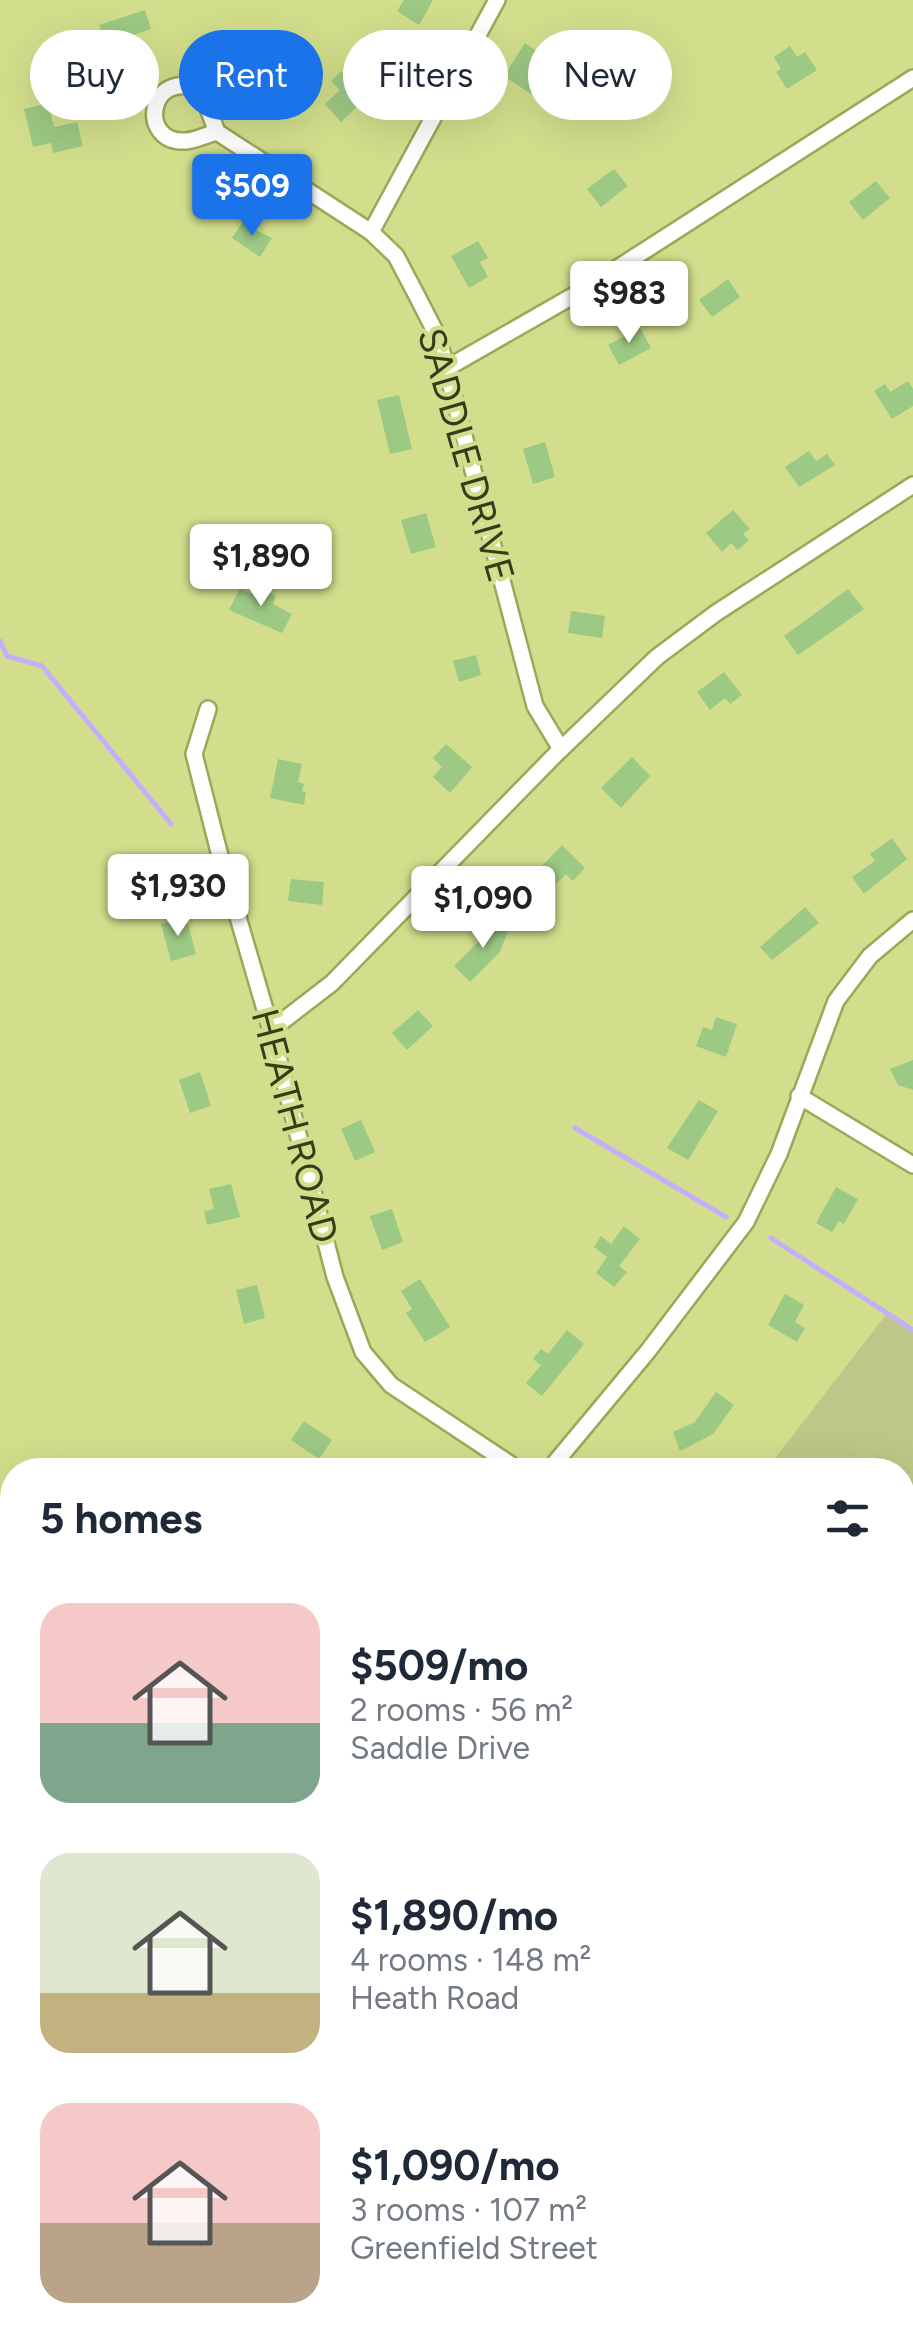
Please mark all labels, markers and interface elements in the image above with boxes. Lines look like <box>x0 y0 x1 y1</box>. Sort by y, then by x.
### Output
chip: Buy <box>30 30 159 120</box>
chip: Rent <box>179 30 323 120</box>
chip: Filters <box>343 30 508 120</box>
chip: New <box>528 30 672 120</box>
pin: $509 <box>193 154 311 239</box>
text: $509 <box>214 167 290 205</box>
pin: $983 <box>570 261 688 346</box>
text: $983 <box>592 274 666 312</box>
street label: SADDLE DRIVE <box>408 323 524 587</box>
pin: $1,890 <box>180 524 342 609</box>
text: $1,890 <box>212 537 310 575</box>
pin: $1,930 <box>97 854 259 939</box>
pin: $1,090 <box>402 866 564 951</box>
text: $1,930 <box>130 867 226 905</box>
text: $1,090 <box>433 879 533 917</box>
street label: HEATH ROAD <box>242 1004 348 1248</box>
icon: filters <box>820 1491 875 1546</box>
text: 5 homes <box>40 1493 202 1544</box>
text: $509/mo <box>350 1640 528 1691</box>
icon: home <box>120 1643 240 1763</box>
text: 2 rooms · 56 m² <box>350 1691 573 1729</box>
text: Saddle Drive <box>350 1729 530 1767</box>
text: $1,890/mo <box>350 1890 558 1941</box>
icon: home <box>120 1893 240 2013</box>
text: 4 rooms · 148 m² <box>350 1941 591 1979</box>
text: Heath Road <box>350 1979 519 2017</box>
text: $1,090/mo <box>350 2140 560 2191</box>
icon: home <box>120 2143 240 2263</box>
text: 3 rooms · 107 m² <box>350 2191 587 2229</box>
text: Greenfield Street <box>350 2229 598 2267</box>

